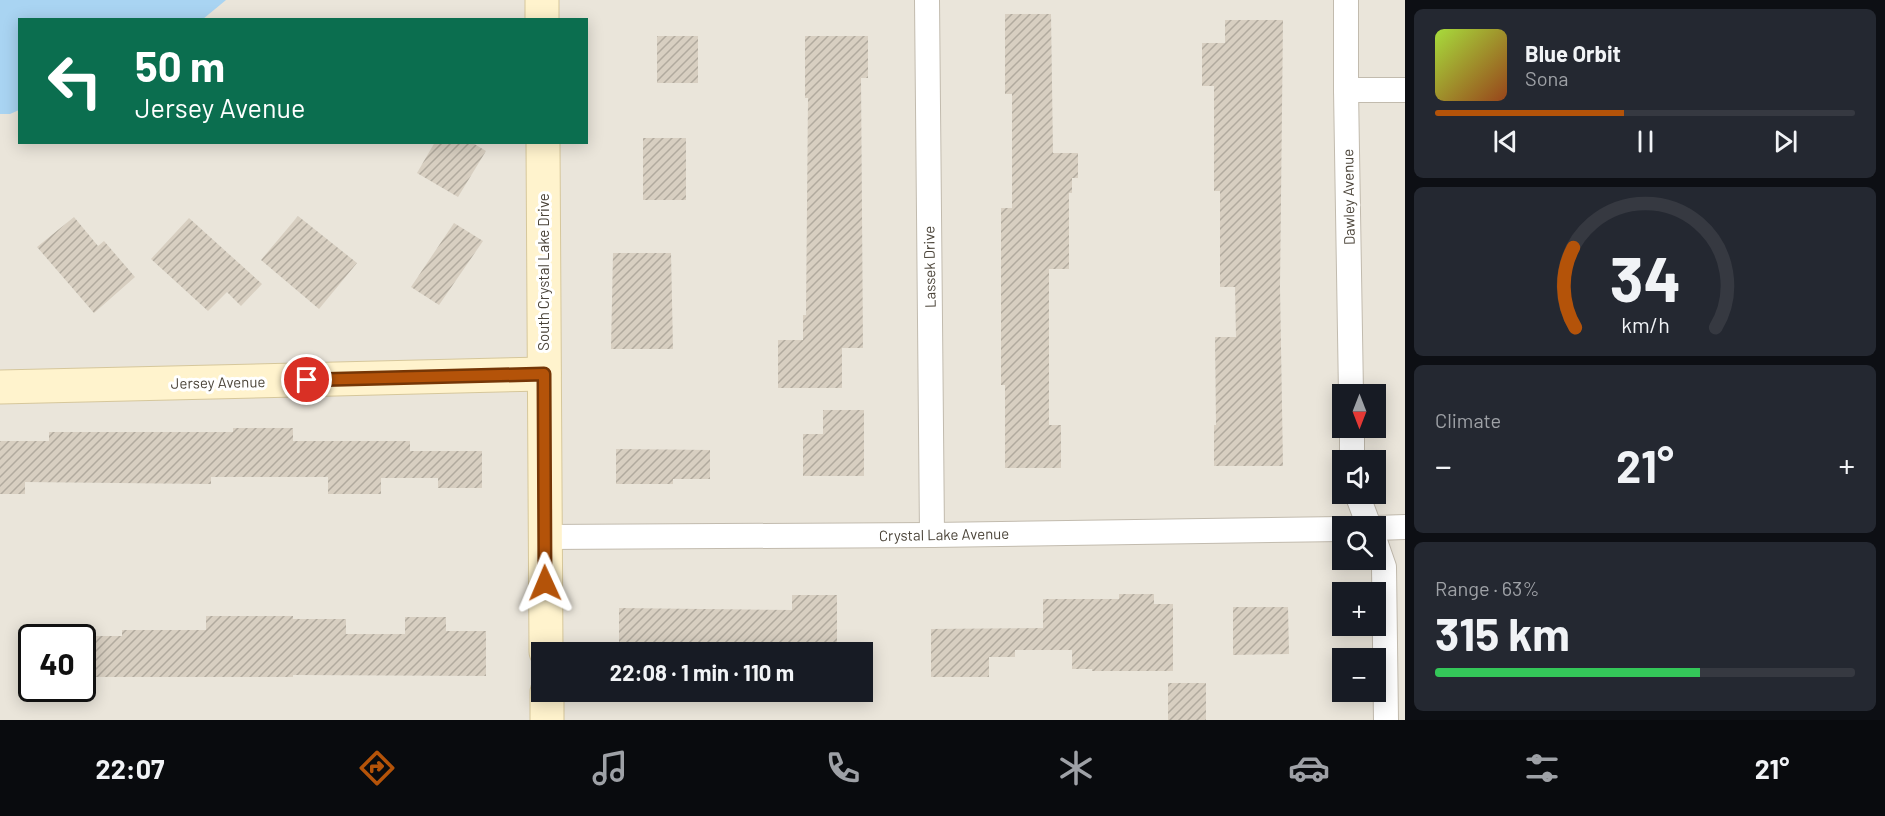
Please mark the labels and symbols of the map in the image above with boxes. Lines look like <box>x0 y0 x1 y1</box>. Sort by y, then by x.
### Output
street label: Dawley Avenue <box>1338 149 1358 245</box>
street label: South Crystal Lake Drive <box>534 193 552 351</box>
street label: Lassek Drive <box>919 226 939 308</box>
pin <box>281 354 332 405</box>
street label: Jersey Avenue <box>171 372 265 392</box>
north arrow <box>1332 384 1386 438</box>
street label: Crystal Lake Avenue <box>879 524 1009 544</box>
position arrow <box>513 551 577 615</box>
speed limit sign: 40 <box>18 624 96 702</box>

